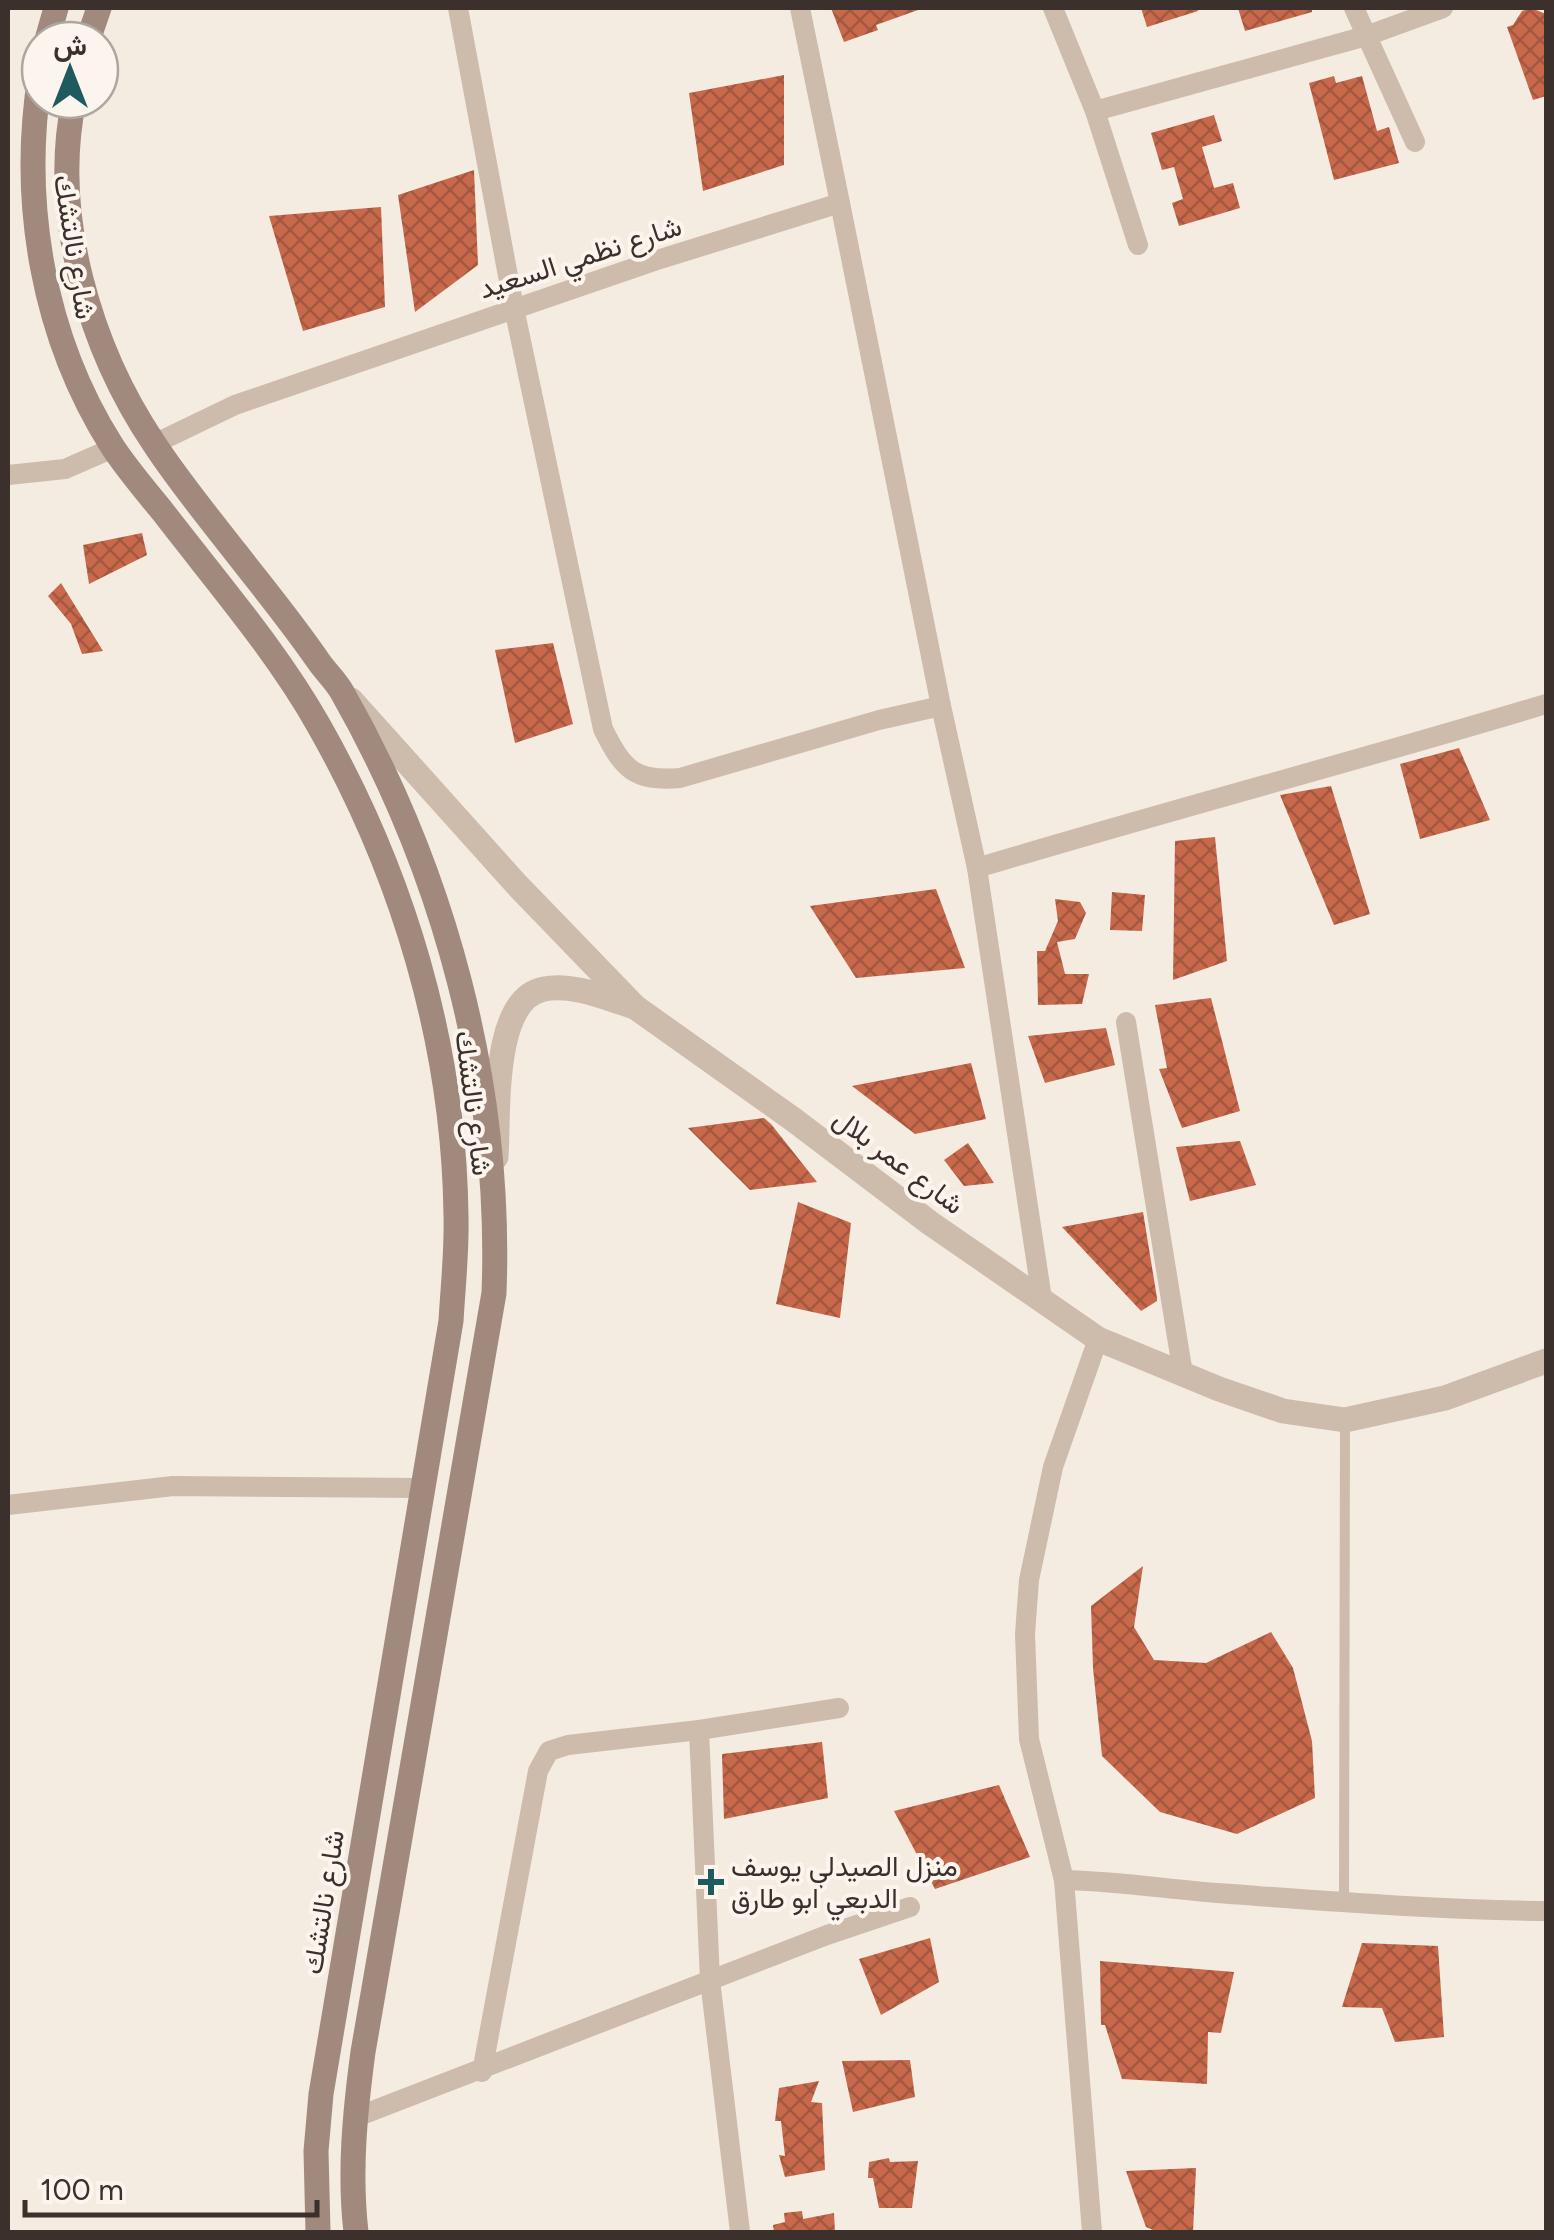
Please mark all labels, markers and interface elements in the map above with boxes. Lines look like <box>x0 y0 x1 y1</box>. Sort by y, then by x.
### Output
north arrow <box>20 20 120 120</box>
text: ش <box>53 28 87 62</box>
street label: شارع نالتشك <box>45 172 103 322</box>
street label: شارع نظمي السعيد <box>474 208 687 311</box>
street label: شارع نالتشك <box>446 1029 500 1178</box>
street label: شارع عمر بلال <box>826 1101 971 1223</box>
street label: شارع نالتشك <box>295 1827 353 1977</box>
place label: منزل الصيدلي يوسف الدبعي ابو طارق <box>731 1849 958 1921</box>
marker: منزل الصيدلي يوسف الدبعي ابو طارق <box>700 1871 722 1893</box>
scale bar <box>25 2155 318 2217</box>
text: 100 m <box>40 2171 124 2208</box>

